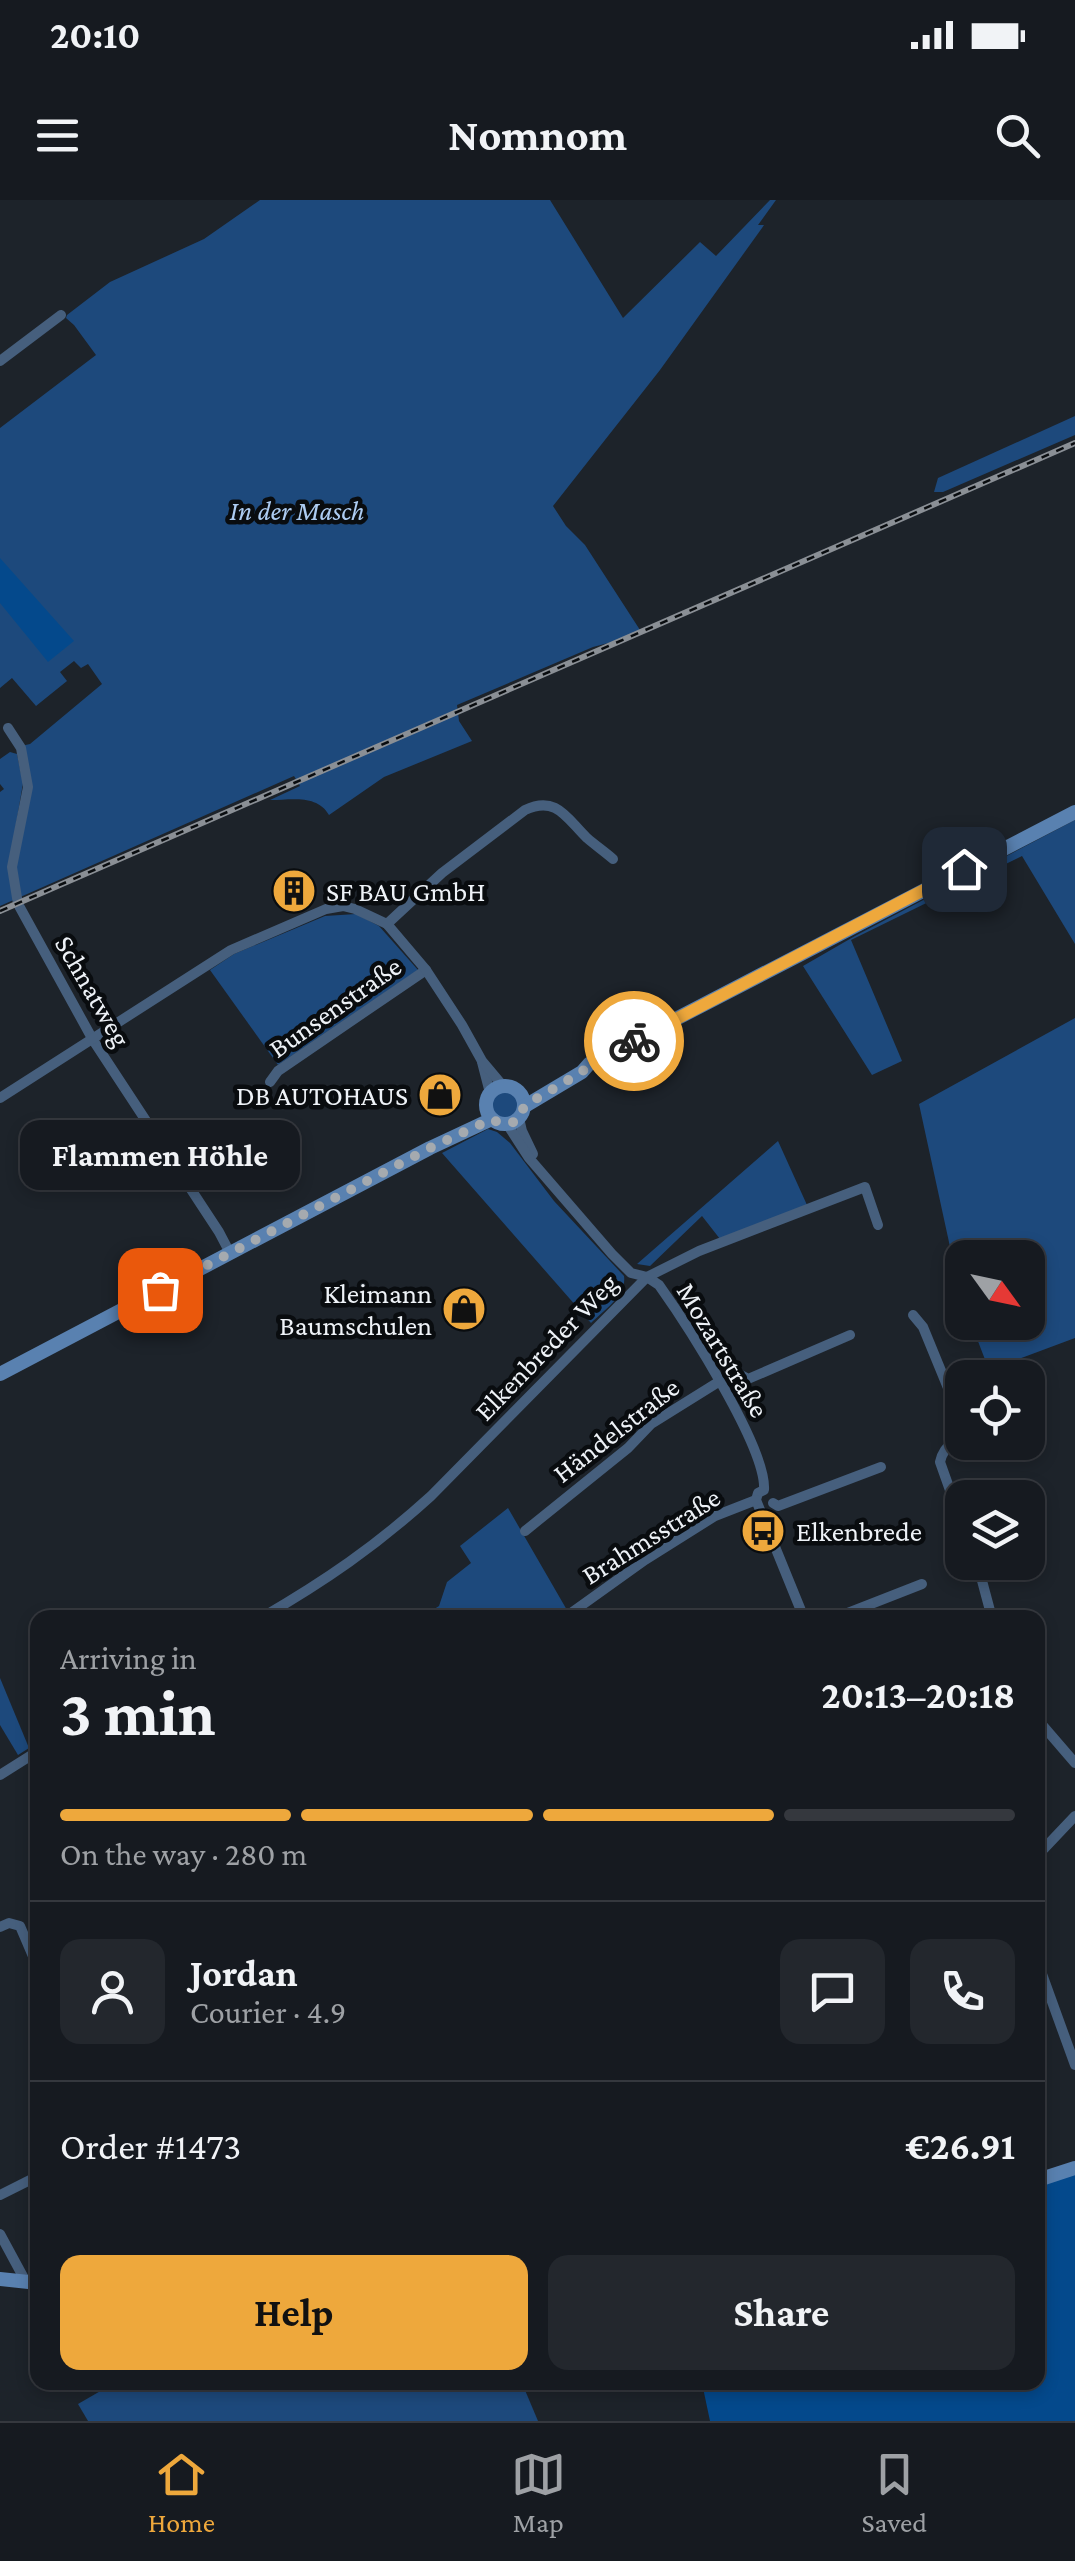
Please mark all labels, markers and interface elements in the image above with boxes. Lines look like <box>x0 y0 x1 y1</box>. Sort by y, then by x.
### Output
text: 20:10 <box>50 14 140 56</box>
icon: menu <box>30 108 85 163</box>
icon: search <box>990 108 1045 163</box>
text: Nomnom <box>448 110 627 160</box>
park label: In der Masch <box>230 495 364 526</box>
pin <box>922 827 1007 912</box>
icon: home <box>937 842 992 897</box>
building icon: SF BAU GmbH <box>271 868 317 914</box>
place label: SF BAU GmbH <box>326 876 485 907</box>
street label: Schnatweg <box>49 930 137 1052</box>
street label: Bunsenstraße <box>263 950 407 1064</box>
courier <box>584 991 684 1091</box>
icon: bike <box>607 1014 662 1069</box>
shop icon: DB AUTOHAUS <box>417 1072 463 1118</box>
place label: DB AUTOHAUS <box>236 1080 408 1111</box>
callout: Flammen Höhle <box>20 1120 300 1190</box>
text: Flammen Höhle <box>52 1137 268 1173</box>
north arrow <box>945 1240 1045 1340</box>
map controls <box>945 1240 1045 1580</box>
pin <box>118 1248 203 1333</box>
icon: bag <box>133 1263 188 1318</box>
street label: Elkenbreder Weg <box>468 1267 624 1427</box>
street label: Mozartstraße <box>671 1277 775 1423</box>
place label: Kleimann Baumschulen <box>279 1278 432 1341</box>
shop icon: Kleimann Baumschulen <box>441 1286 487 1332</box>
button: locate <box>945 1360 1045 1460</box>
street label: Händelstraße <box>547 1371 685 1489</box>
button: layers <box>945 1480 1045 1580</box>
street label: Brahmsstraße <box>576 1481 726 1591</box>
bus stop icon: Elkenbrede <box>740 1508 786 1554</box>
place label: Elkenbrede <box>796 1516 922 1547</box>
text: Arriving in <box>60 1640 197 1676</box>
text: 20:13–20:18 <box>821 1674 1015 1716</box>
text: 3 min <box>60 1677 215 1749</box>
text: On the way · 280 m <box>60 1836 307 1872</box>
button: person <box>60 1939 165 2044</box>
button: chat <box>780 1939 885 2044</box>
button: phone <box>910 1939 1015 2044</box>
text: Jordan <box>190 1952 298 1994</box>
text: Courier · 4.9 <box>190 1994 346 2030</box>
text: Order #1473 <box>60 2125 241 2167</box>
text: €26.91 <box>905 2125 1015 2167</box>
button: Help <box>60 2255 528 2370</box>
button: Share <box>548 2255 1015 2370</box>
tab: Home <box>148 2447 215 2538</box>
tab: Map <box>511 2447 566 2538</box>
tab: Saved <box>861 2447 927 2538</box>

